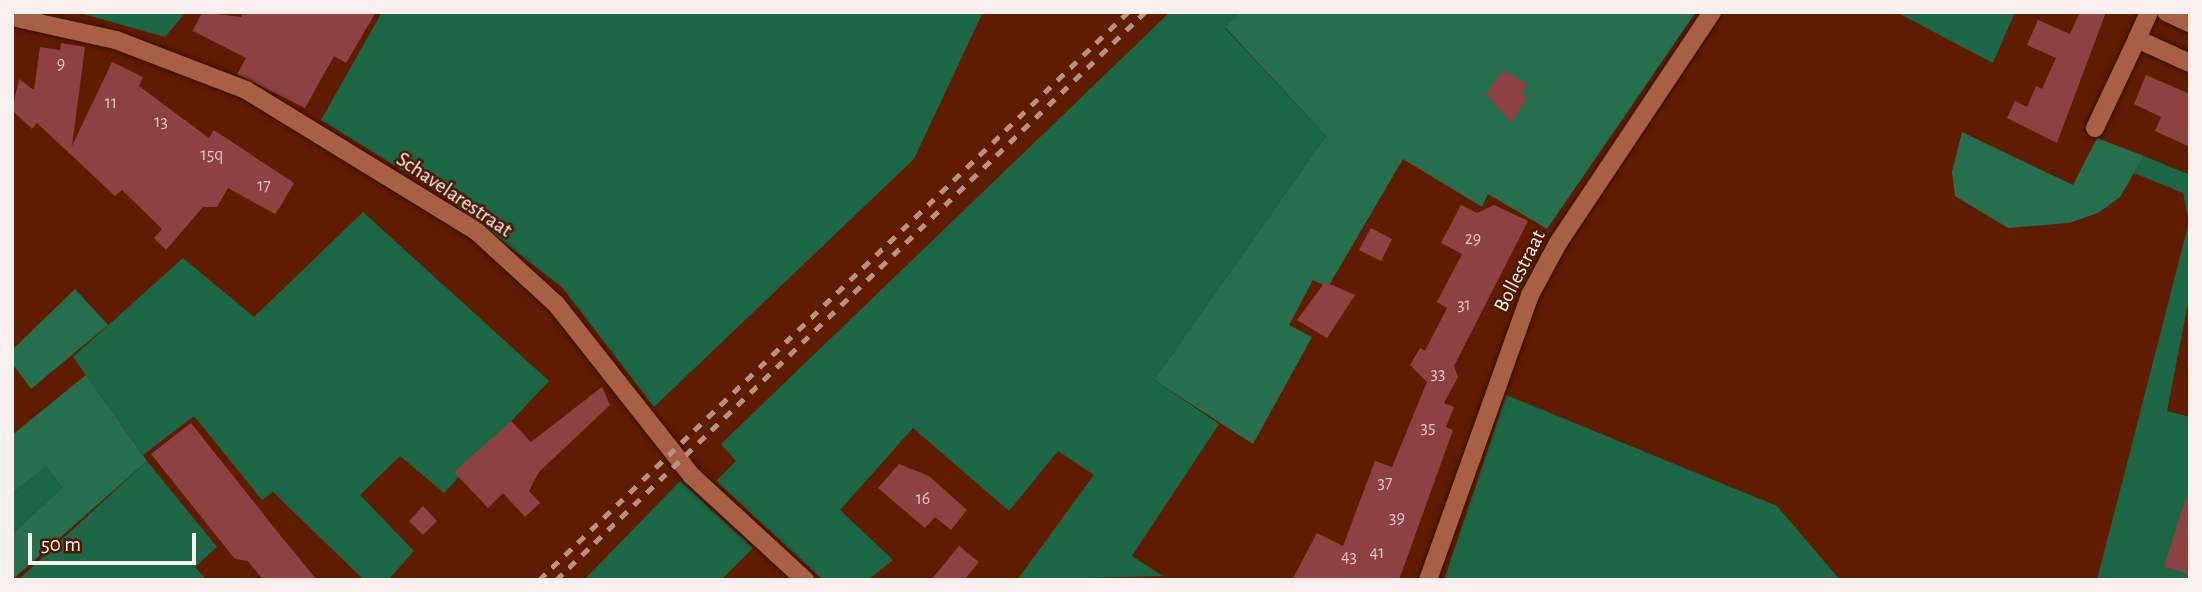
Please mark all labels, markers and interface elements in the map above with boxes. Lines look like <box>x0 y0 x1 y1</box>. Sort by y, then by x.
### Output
house number: 9 <box>57 53 65 75</box>
house number: 11 <box>105 92 117 114</box>
house number: 13 <box>154 111 168 133</box>
house number: 15q <box>201 144 223 166</box>
street label: Schavelarestraat <box>391 147 517 243</box>
house number: 17 <box>257 175 271 197</box>
street label: Bollestraat <box>1489 226 1551 316</box>
house number: 29 <box>1465 228 1481 250</box>
house number: 31 <box>1457 294 1471 316</box>
house number: 33 <box>1431 363 1445 385</box>
house number: 35 <box>1421 417 1435 439</box>
house number: 37 <box>1378 472 1392 494</box>
house number: 16 <box>916 488 930 510</box>
house number: 39 <box>1389 507 1405 529</box>
scale bar <box>32 518 200 562</box>
text: 50 m <box>41 534 81 555</box>
house number: 41 <box>1370 542 1384 564</box>
house number: 43 <box>1341 546 1357 568</box>

